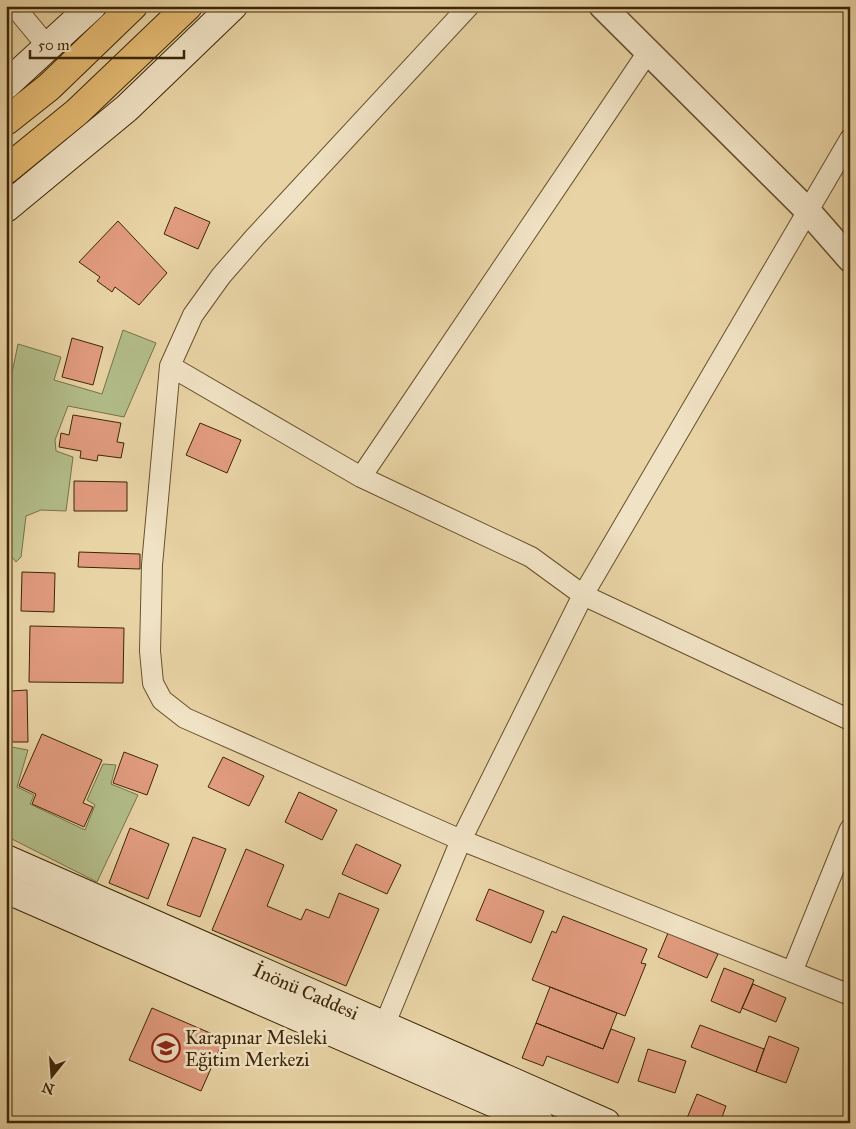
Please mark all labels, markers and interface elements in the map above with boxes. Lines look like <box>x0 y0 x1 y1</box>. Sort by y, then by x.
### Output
scale bar <box>30 28 184 60</box>
text: 50 m <box>38 36 70 54</box>
street label: İnönü Caddesi <box>250 958 362 1024</box>
place label: Karapınar Mesleki Eğitim Merkezi <box>185 1026 327 1072</box>
school or university icon: Karapınar Mesleki Eğitim Merkezi <box>151 1033 181 1063</box>
north arrow <box>28 1052 78 1102</box>
text: N <box>40 1078 57 1098</box>

